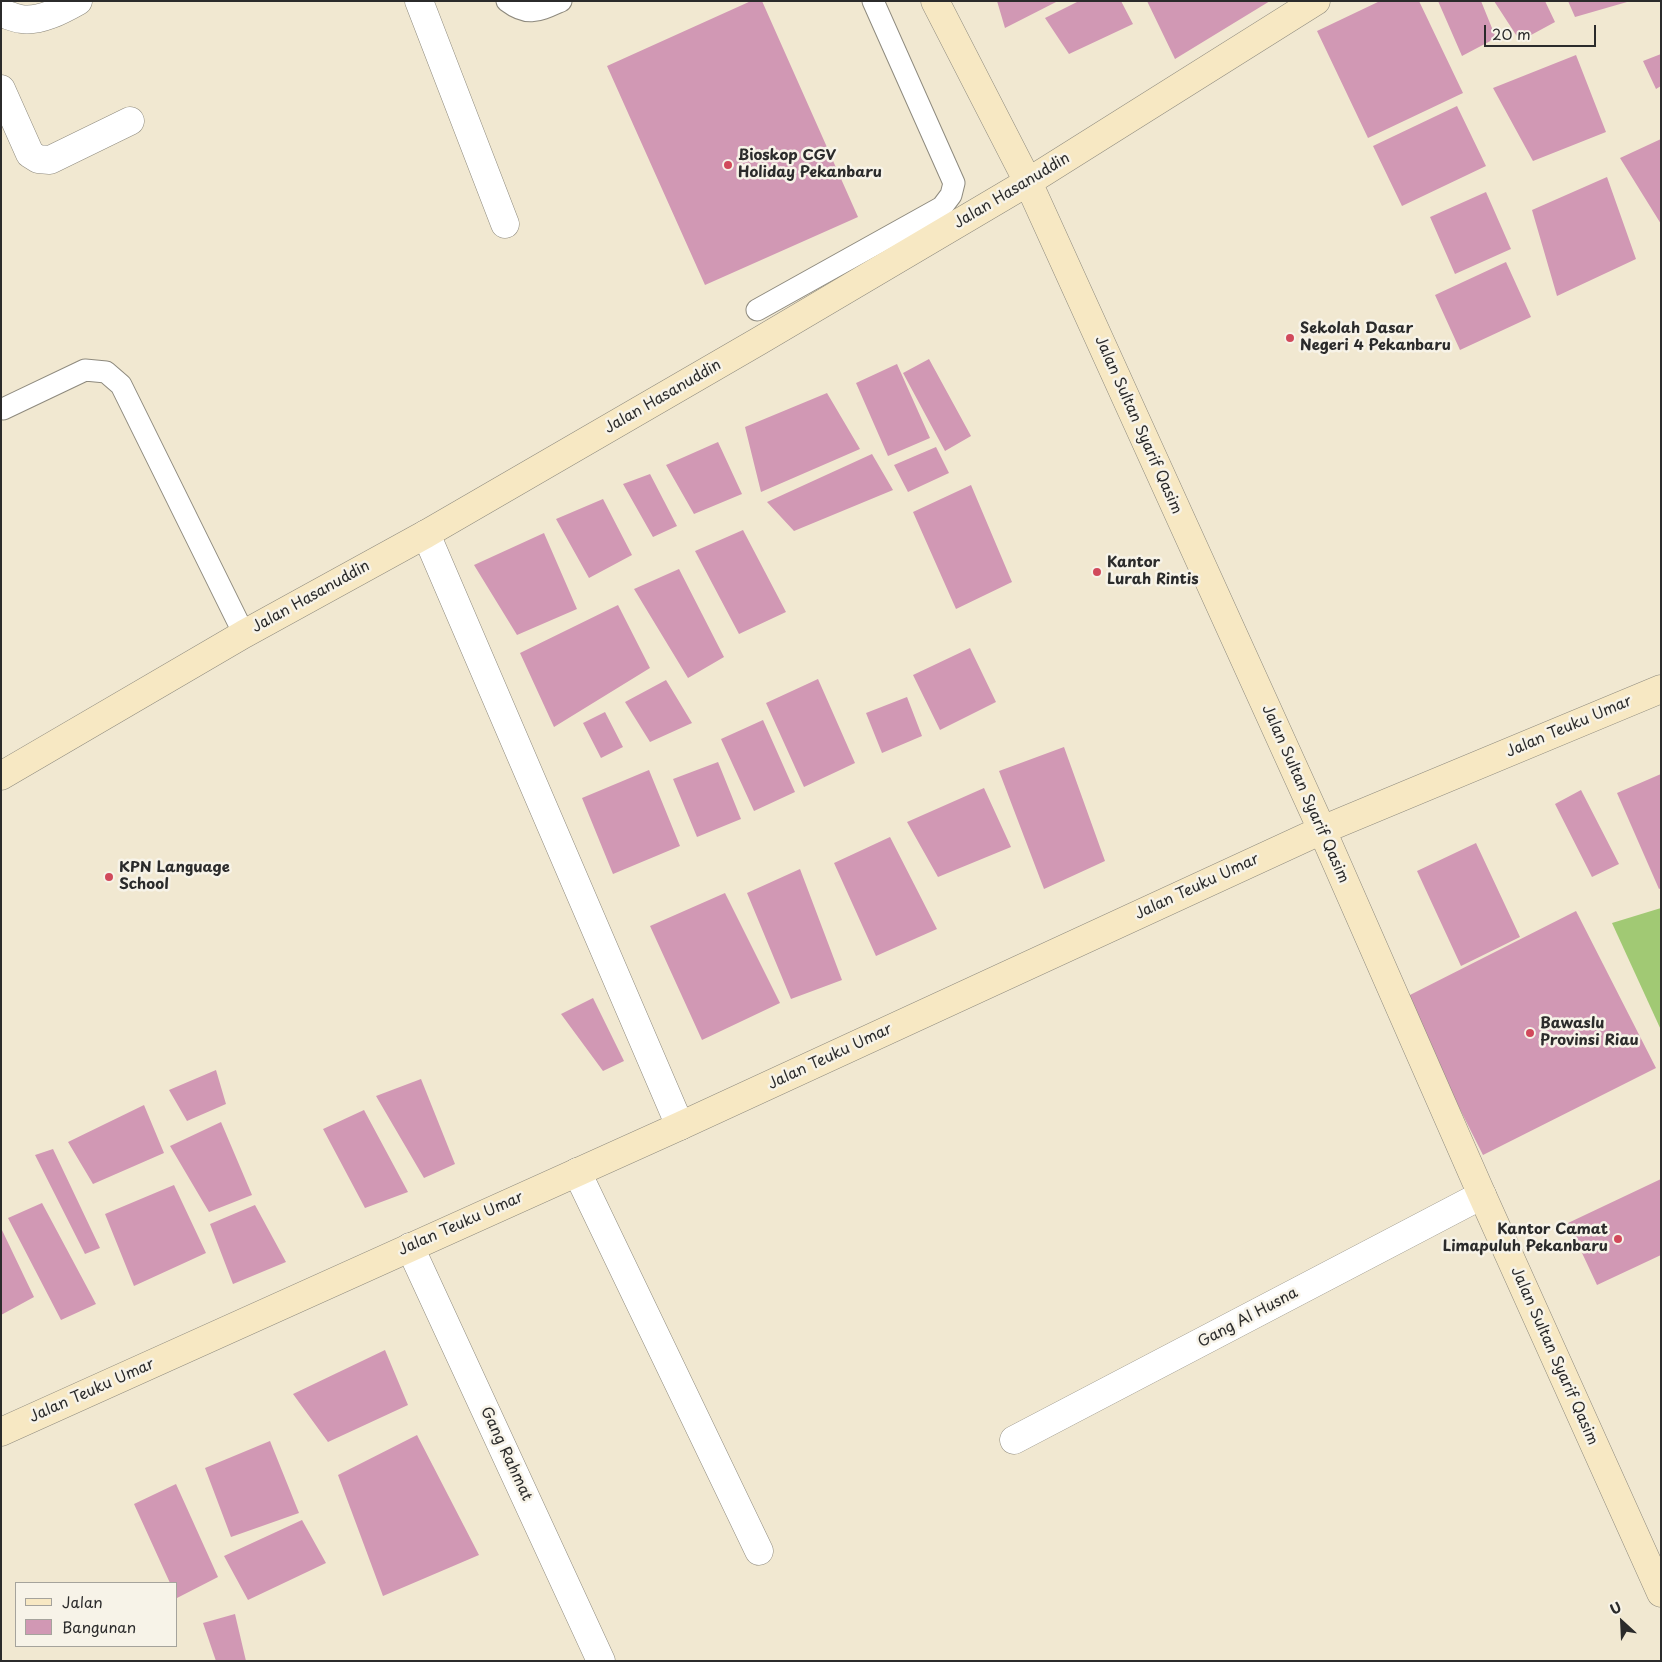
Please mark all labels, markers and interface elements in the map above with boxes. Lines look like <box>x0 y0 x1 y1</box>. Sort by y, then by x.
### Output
scale bar <box>1487 15 1600 47</box>
text: 20 m <box>1492 22 1531 45</box>
place label: Bioskop CGV Holiday Pekanbaru <box>738 147 882 182</box>
street label: Jalan Hasanuddin <box>951 149 1073 233</box>
marker: Bioskop CGV Holiday Pekanbaru <box>722 159 734 171</box>
place label: Sekolah Dasar Negeri 4 Pekanbaru <box>1300 320 1451 355</box>
marker: Sekolah Dasar Negeri 4 Pekanbaru <box>1284 332 1296 344</box>
street label: Jalan Sultan Syarif Qasim <box>1090 333 1186 517</box>
street label: Jalan Hasanuddin <box>601 356 725 438</box>
place label: Kantor Lurah Rintis <box>1107 554 1199 589</box>
street label: Jalan Hasanuddin <box>249 557 373 637</box>
marker: Kantor Lurah Rintis <box>1091 566 1103 578</box>
street label: Jalan Teuku Umar <box>1503 692 1635 762</box>
street label: Jalan Sultan Syarif Qasim <box>1257 702 1353 886</box>
street label: Jalan Teuku Umar <box>1132 850 1262 924</box>
place label: KPN Language School <box>119 859 230 894</box>
marker: KPN Language School <box>103 871 115 883</box>
place label: Bawaslu Provinsi Riau <box>1540 1015 1639 1050</box>
street label: Jalan Teuku Umar <box>765 1020 895 1094</box>
marker: Bawaslu Provinsi Riau <box>1524 1027 1536 1039</box>
street label: Jalan Teuku Umar <box>396 1188 526 1260</box>
place label: Kantor Camat Limapuluh Pekanbaru <box>1443 1221 1608 1256</box>
marker: Kantor Camat Limapuluh Pekanbaru <box>1612 1233 1624 1245</box>
street label: Jalan Sultan Syarif Qasim <box>1506 1264 1602 1448</box>
street label: Gang Al Husna <box>1195 1284 1301 1352</box>
street label: Jalan Teuku Umar <box>27 1355 157 1427</box>
street label: Gang Rahmat <box>476 1404 536 1504</box>
legend <box>15 1582 178 1647</box>
text: Jalan <box>62 1590 103 1613</box>
text: U <box>1606 1596 1625 1620</box>
north arrow <box>1597 1597 1647 1647</box>
text: Bangunan <box>62 1615 136 1638</box>

